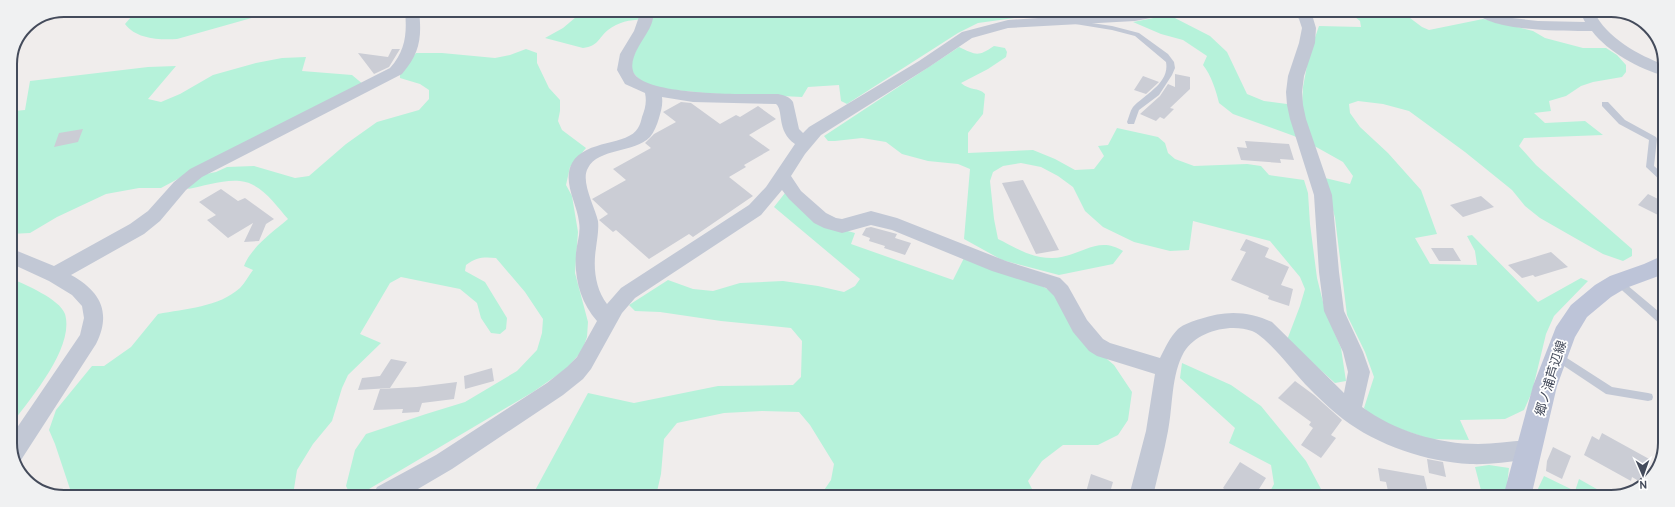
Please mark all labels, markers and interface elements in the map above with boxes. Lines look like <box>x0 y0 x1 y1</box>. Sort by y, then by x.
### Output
street label: 郷ノ浦芦辺線 <box>1531 338 1569 418</box>
north arrow <box>1623 455 1663 495</box>
text: N <box>1639 478 1647 492</box>

